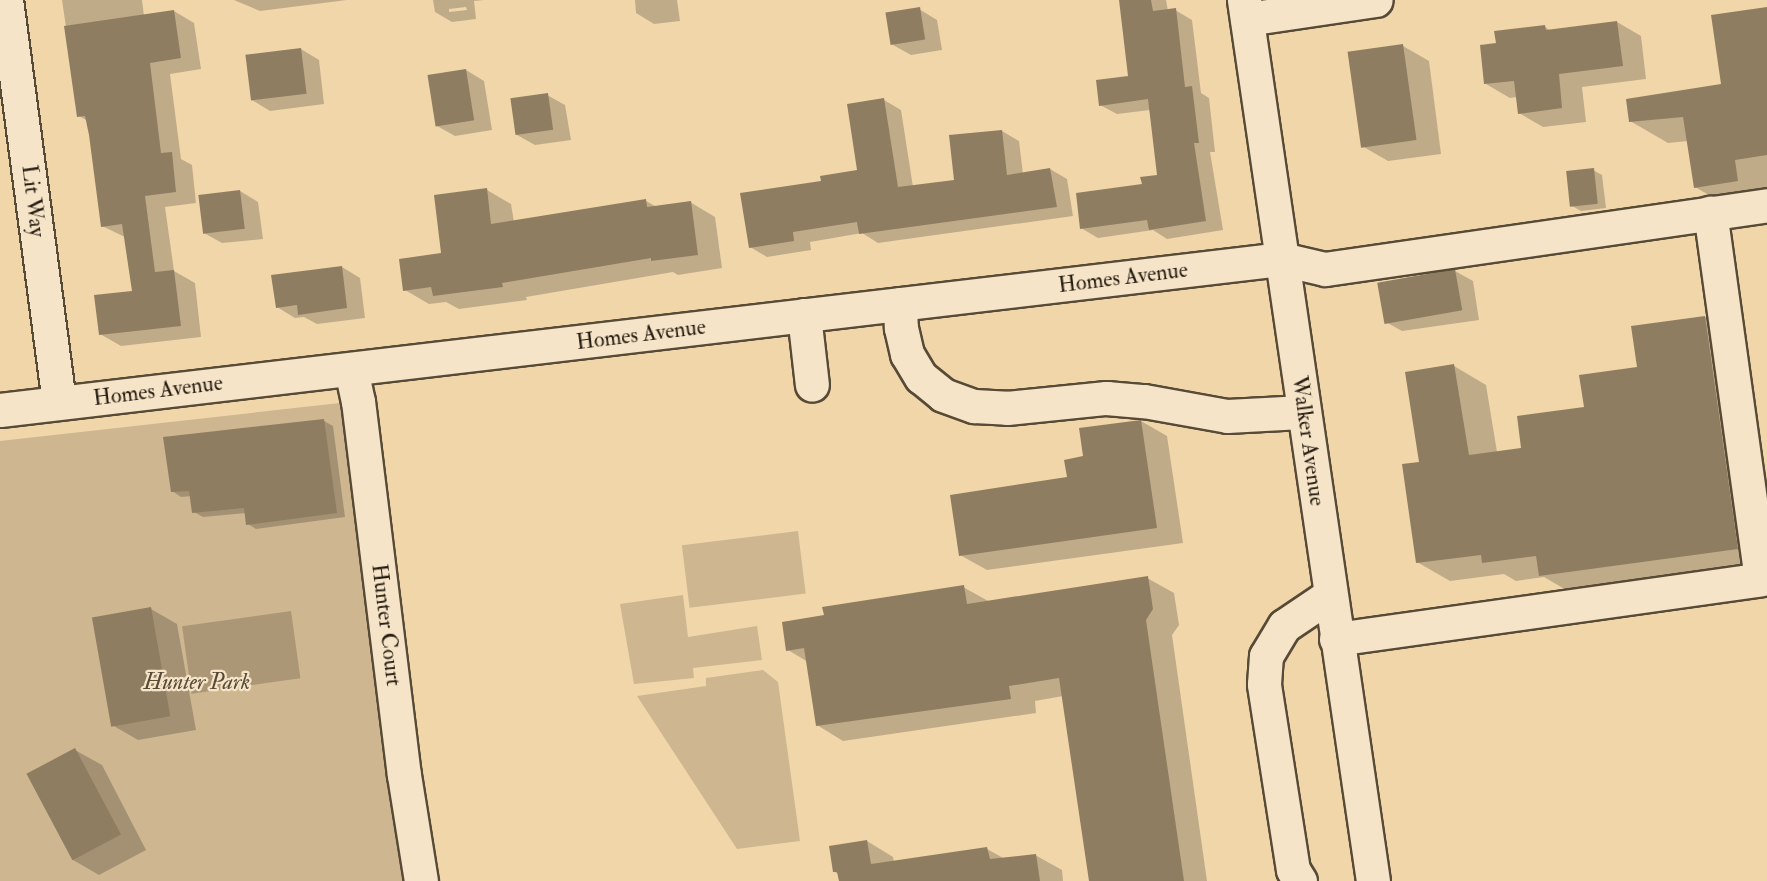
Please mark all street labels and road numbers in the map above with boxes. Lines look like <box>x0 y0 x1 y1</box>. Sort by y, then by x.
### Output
street label: Lit Way <box>15 163 51 239</box>
street label: Homes Avenue <box>1057 257 1189 299</box>
street label: Homes Avenue <box>575 314 707 356</box>
street label: Homes Avenue <box>92 370 224 412</box>
street label: Walker Avenue <box>1286 374 1330 508</box>
street label: Hunter Court <box>365 562 407 688</box>

